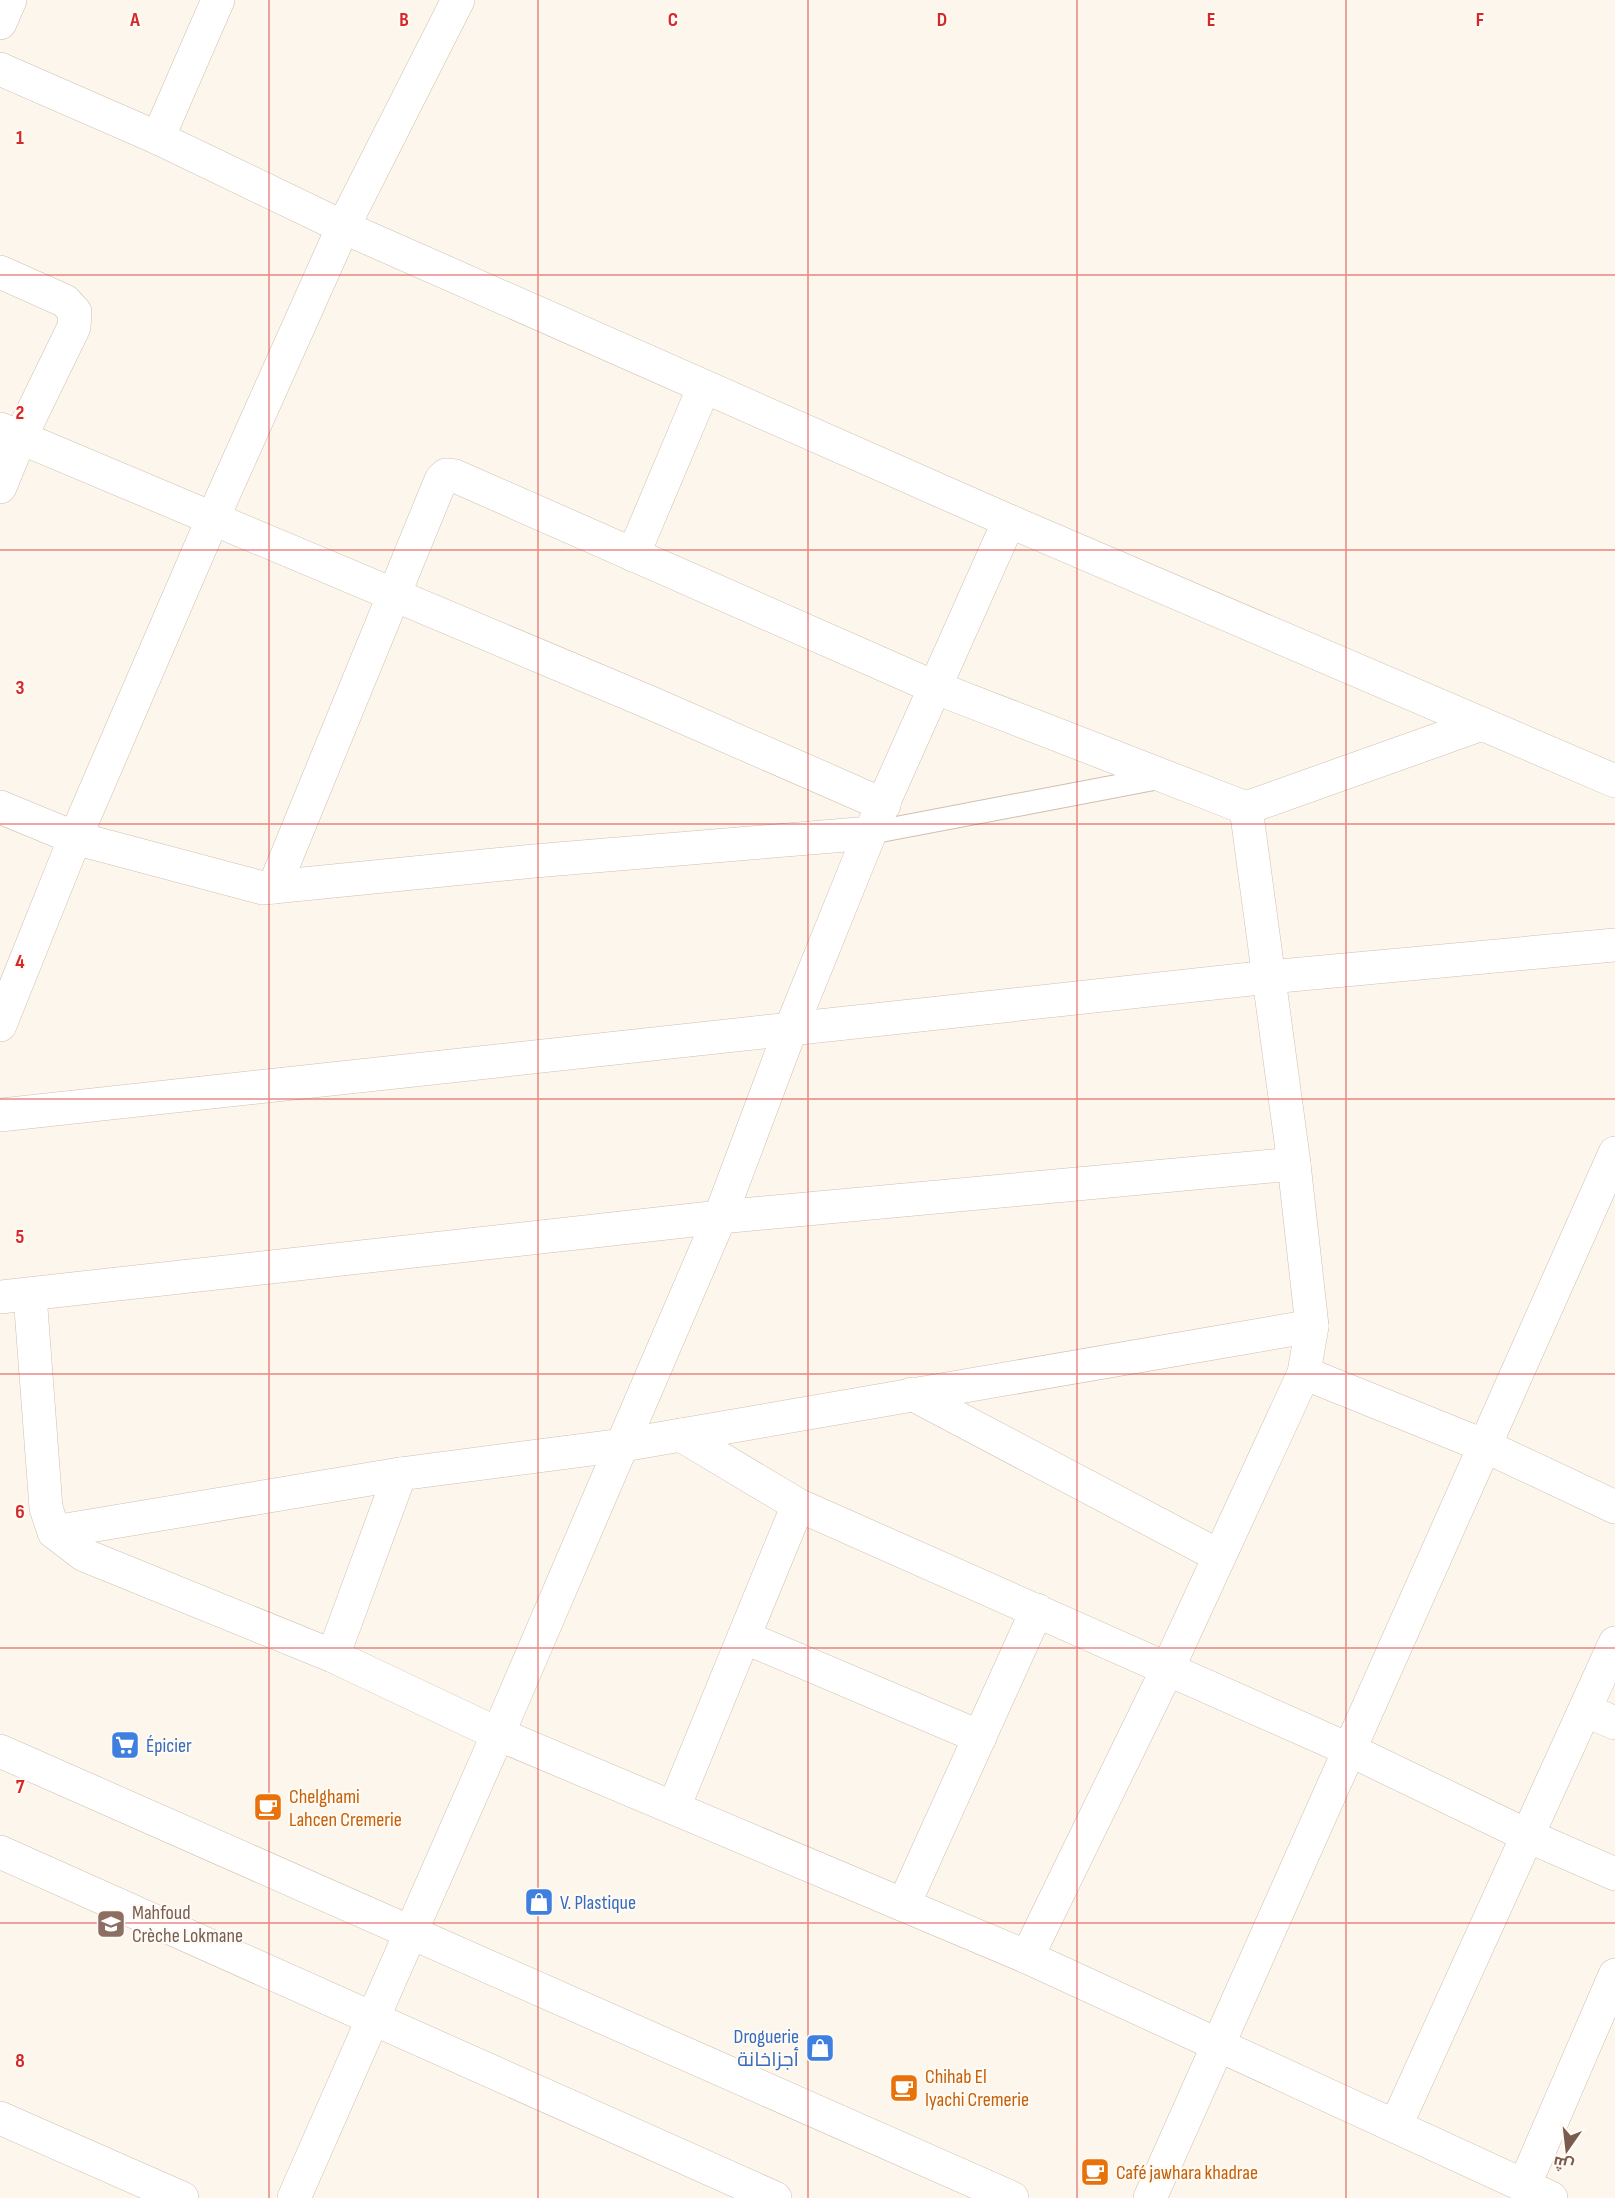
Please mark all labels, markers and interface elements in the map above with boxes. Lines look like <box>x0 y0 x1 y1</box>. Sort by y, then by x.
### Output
text: A <box>129 8 140 32</box>
text: B <box>399 8 409 32</box>
text: C <box>668 8 678 32</box>
text: D <box>937 8 947 32</box>
text: E <box>1207 8 1215 32</box>
text: F <box>1476 8 1484 32</box>
text: 1 <box>16 126 24 150</box>
text: 2 <box>16 401 24 425</box>
text: 3 <box>16 676 25 700</box>
text: 4 <box>15 950 25 974</box>
text: 5 <box>16 1225 25 1249</box>
text: 6 <box>15 1500 25 1524</box>
supermarket icon: Épicier <box>109 1729 141 1761</box>
place label: Épicier <box>146 1734 192 1758</box>
text: 7 <box>16 1775 25 1799</box>
place label: Chelghami Lahcen Cremerie <box>289 1785 402 1832</box>
cafe icon: Chelghami Lahcen Cremerie <box>252 1791 284 1823</box>
shop icon: V. Plastique <box>523 1886 555 1918</box>
place label: V. Plastique <box>560 1891 636 1915</box>
place label: Mahfoud Crèche Lokmane <box>132 1901 243 1948</box>
school or university icon: Mahfoud Crèche Lokmane <box>95 1908 127 1940</box>
place label: Droguerie أجزاخانة <box>734 2025 799 2072</box>
shop icon: Droguerie أجزاخانة <box>804 2032 836 2064</box>
text: 8 <box>15 2049 25 2073</box>
place label: Chihab El Iyachi Cremerie <box>925 2065 1029 2112</box>
cafe icon: Chihab El Iyachi Cremerie <box>888 2072 920 2104</box>
north arrow <box>1537 2120 1597 2180</box>
text: ش <box>1551 2151 1576 2175</box>
cafe icon: Café jawhara khadrae <box>1079 2156 1111 2188</box>
place label: Café jawhara khadrae <box>1116 2161 1258 2185</box>

